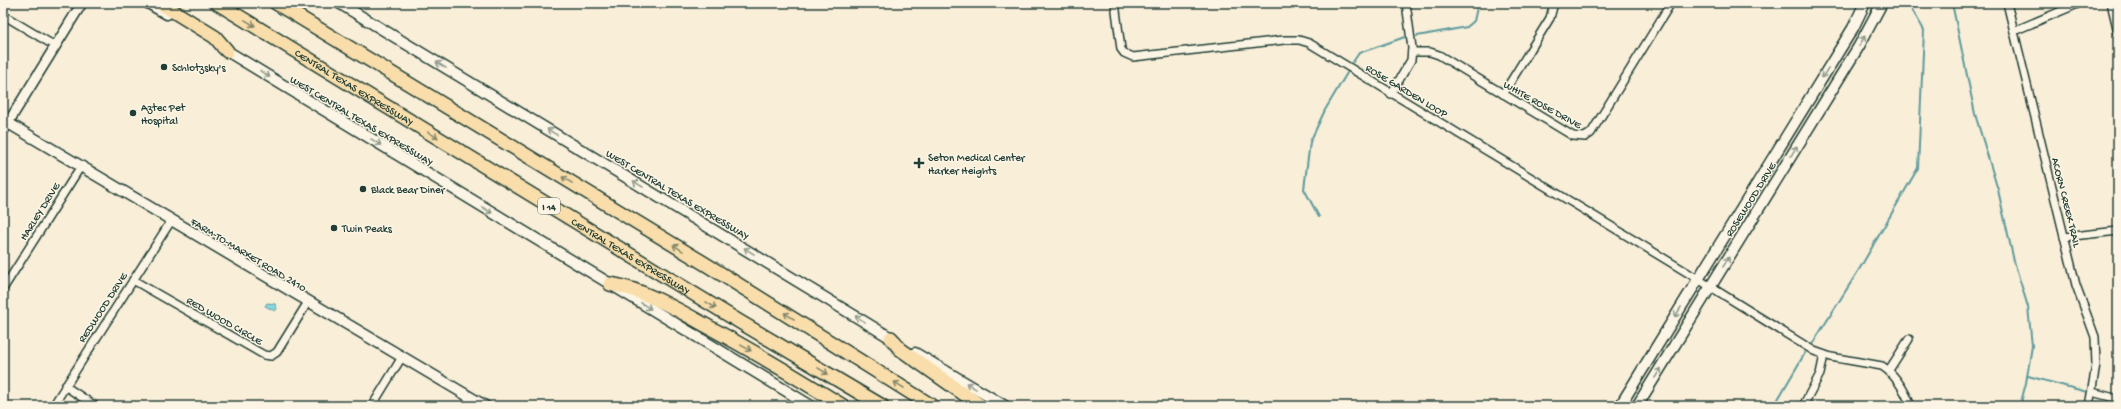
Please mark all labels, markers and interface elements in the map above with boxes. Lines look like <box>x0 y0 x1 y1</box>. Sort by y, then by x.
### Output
one-way arrow <box>244 20 256 28</box>
one-way arrow <box>1858 35 1866 47</box>
street label: CENTRAL TEXAS EXPRESSWAY <box>292 48 415 129</box>
one-way arrow <box>435 61 447 69</box>
marker: Schlotzsky's <box>159 62 169 72</box>
place label: Schlotzsky's <box>172 63 226 75</box>
street label: ROSE GARDEN LOOP <box>1363 63 1450 121</box>
one-way arrow <box>1821 67 1829 79</box>
one-way arrow <box>259 71 271 79</box>
street label: WEST CENTRAL TEXAS EXPRESSWAY <box>287 74 435 169</box>
street label: WHITE ROSE DRIVE <box>1501 79 1584 133</box>
place label: Aztec Pet Hospital <box>141 103 187 128</box>
marker: Aztec Pet Hospital <box>128 108 138 118</box>
one-way arrow <box>547 128 558 136</box>
one-way arrow <box>427 131 439 139</box>
one-way arrow <box>370 139 382 147</box>
one-way arrow <box>1790 145 1798 157</box>
street label: WEST CENTRAL TEXAS EXPRESSWAY <box>603 148 751 243</box>
place label: Seton Medical Center Harker Heights <box>928 153 1026 178</box>
street label: ACORN CREEK TRAIL <box>2048 156 2082 249</box>
marker: Seton Medical Center Harker Heights <box>913 157 925 169</box>
street label: ROSEWOOD DRIVE <box>1724 160 1780 239</box>
one-way arrow <box>562 176 573 184</box>
street label: HARLEY DRIVE <box>18 180 64 243</box>
one-way arrow <box>633 180 644 188</box>
marker: Black Bear Diner <box>358 184 368 194</box>
place label: Black Bear Diner <box>370 185 446 197</box>
road number: I 14 <box>538 198 560 214</box>
one-way arrow <box>481 206 493 214</box>
street label: FARM-TO-MARKET ROAD 2410 <box>187 216 308 295</box>
street label: CENTRAL TEXAS EXPRESSWAY <box>568 216 692 298</box>
marker: Twin Peaks <box>329 223 339 233</box>
place label: Twin Peaks <box>341 224 393 236</box>
one-way arrow <box>672 243 684 251</box>
one-way arrow <box>744 247 755 255</box>
one-way arrow <box>1722 256 1730 268</box>
street label: REDWOOD DRIVE <box>77 270 131 345</box>
street label: RED WOOD CIRCLE <box>184 295 265 349</box>
one-way arrow <box>705 301 717 309</box>
one-way arrow <box>640 302 651 310</box>
one-way arrow <box>1674 306 1682 317</box>
one-way arrow <box>783 312 795 320</box>
one-way arrow <box>854 315 865 323</box>
one-way arrow <box>740 344 752 352</box>
one-way arrow <box>817 367 828 375</box>
one-way arrow <box>1654 367 1662 379</box>
one-way arrow <box>893 381 905 389</box>
one-way arrow <box>966 382 977 390</box>

